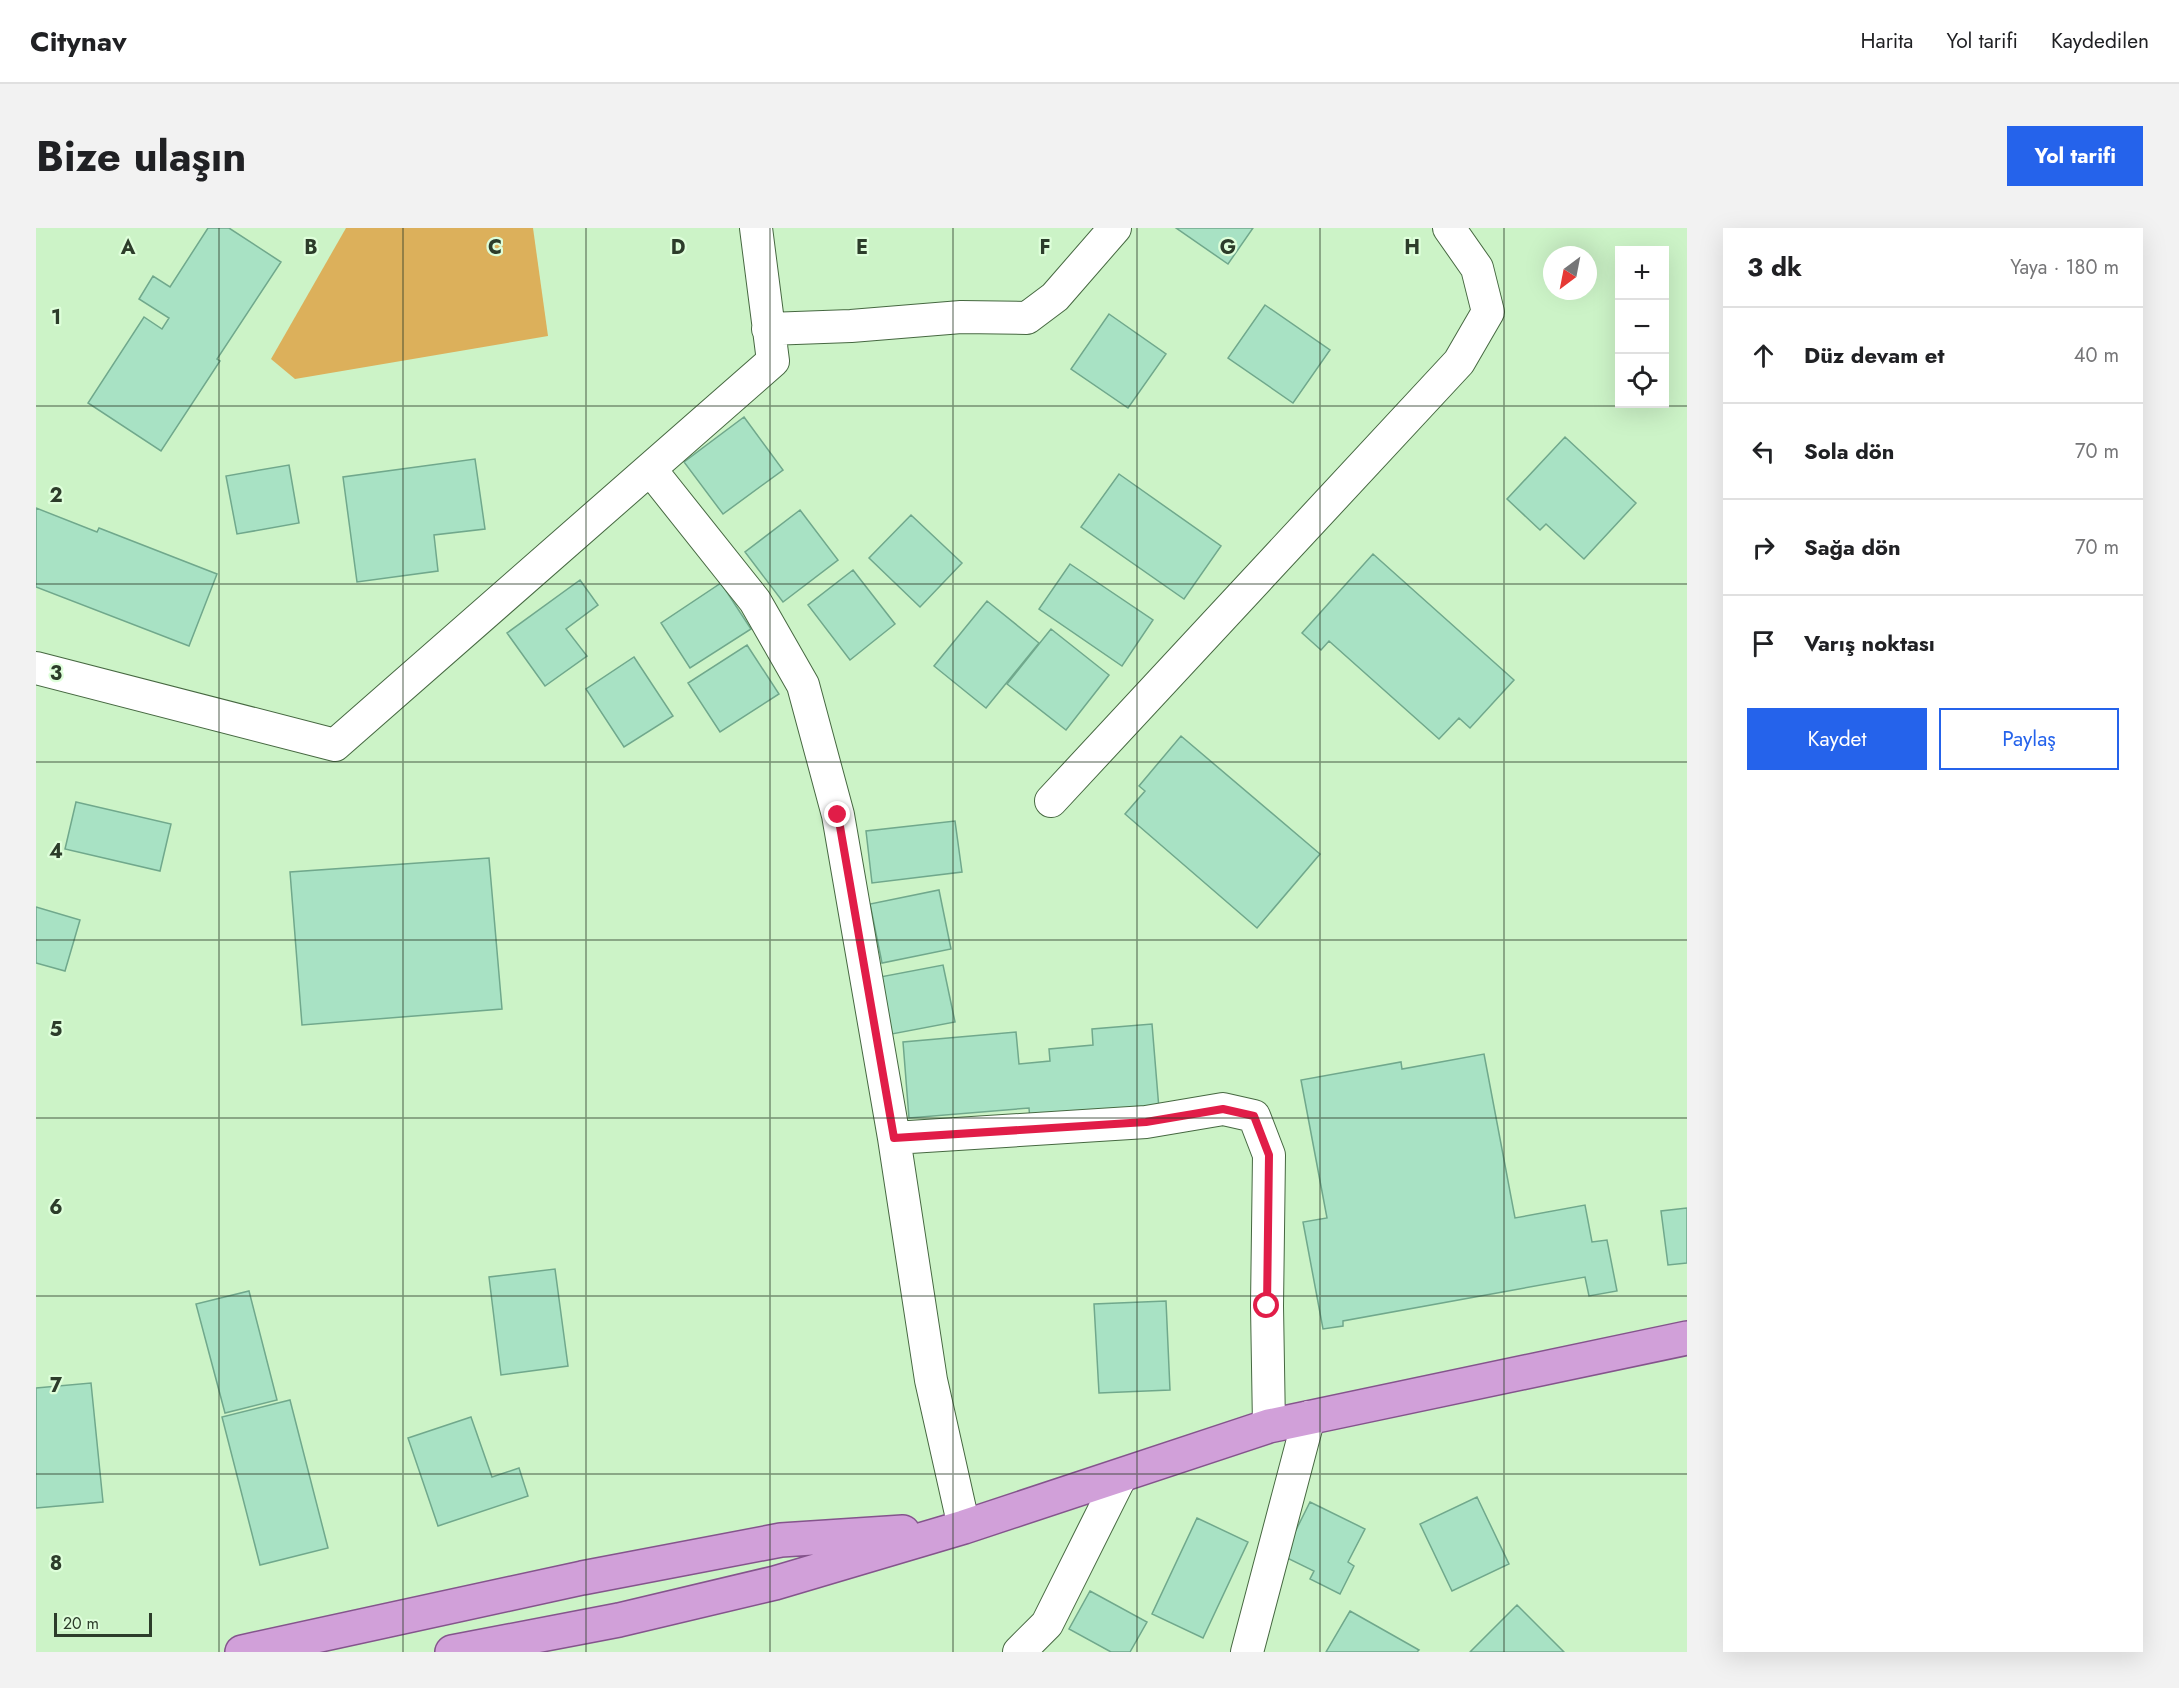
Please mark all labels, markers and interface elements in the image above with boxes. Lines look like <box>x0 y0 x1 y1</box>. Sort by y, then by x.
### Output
text: Citynav <box>30 21 127 62</box>
text: Harita <box>1861 26 1913 56</box>
text: Yol tarifi <box>1946 26 2018 56</box>
text: Kaydedilen <box>2051 26 2149 56</box>
text: Bize ulaşın <box>36 126 246 187</box>
button: Yol tarifi <box>2007 126 2143 186</box>
text: A <box>120 233 136 262</box>
text: B <box>304 233 318 262</box>
text: C <box>488 233 502 262</box>
text: D <box>671 233 685 262</box>
text: E <box>856 233 868 262</box>
text: F <box>1039 233 1051 262</box>
text: G <box>1220 233 1236 262</box>
text: H <box>1404 233 1420 262</box>
north arrow <box>1543 246 1597 300</box>
map controls <box>1615 246 1669 408</box>
button: + <box>1615 246 1669 300</box>
text: 3 dk <box>1747 248 1802 286</box>
text: Yaya · 180 m <box>2010 253 2119 282</box>
button: − <box>1615 300 1669 354</box>
text: 1 <box>51 303 61 332</box>
icon: ahead <box>1747 339 1780 372</box>
text: Düz devam et <box>1804 339 1944 371</box>
text: 40 m <box>2074 341 2119 370</box>
button: locate <box>1615 354 1669 408</box>
icon: left <box>1747 435 1780 468</box>
text: Sola dön <box>1804 435 1894 467</box>
text: 70 m <box>2075 437 2119 466</box>
text: 2 <box>49 481 63 510</box>
icon: right <box>1747 531 1780 564</box>
text: Sağa dön <box>1804 531 1901 563</box>
text: 70 m <box>2075 533 2119 562</box>
icon: arrive <box>1747 627 1780 660</box>
text: Varış noktası <box>1804 627 1935 659</box>
text: 3 <box>50 659 62 688</box>
button: Kaydet <box>1747 708 1927 770</box>
button: Paylaş <box>1939 708 2119 770</box>
route end <box>824 801 850 827</box>
text: 4 <box>49 837 63 866</box>
text: 5 <box>50 1015 63 1044</box>
text: 6 <box>49 1193 63 1222</box>
route start <box>1253 1292 1279 1318</box>
text: 7 <box>50 1371 63 1400</box>
text: 8 <box>50 1549 62 1578</box>
scale bar <box>54 1610 152 1638</box>
text: 20 m <box>63 1612 99 1635</box>

